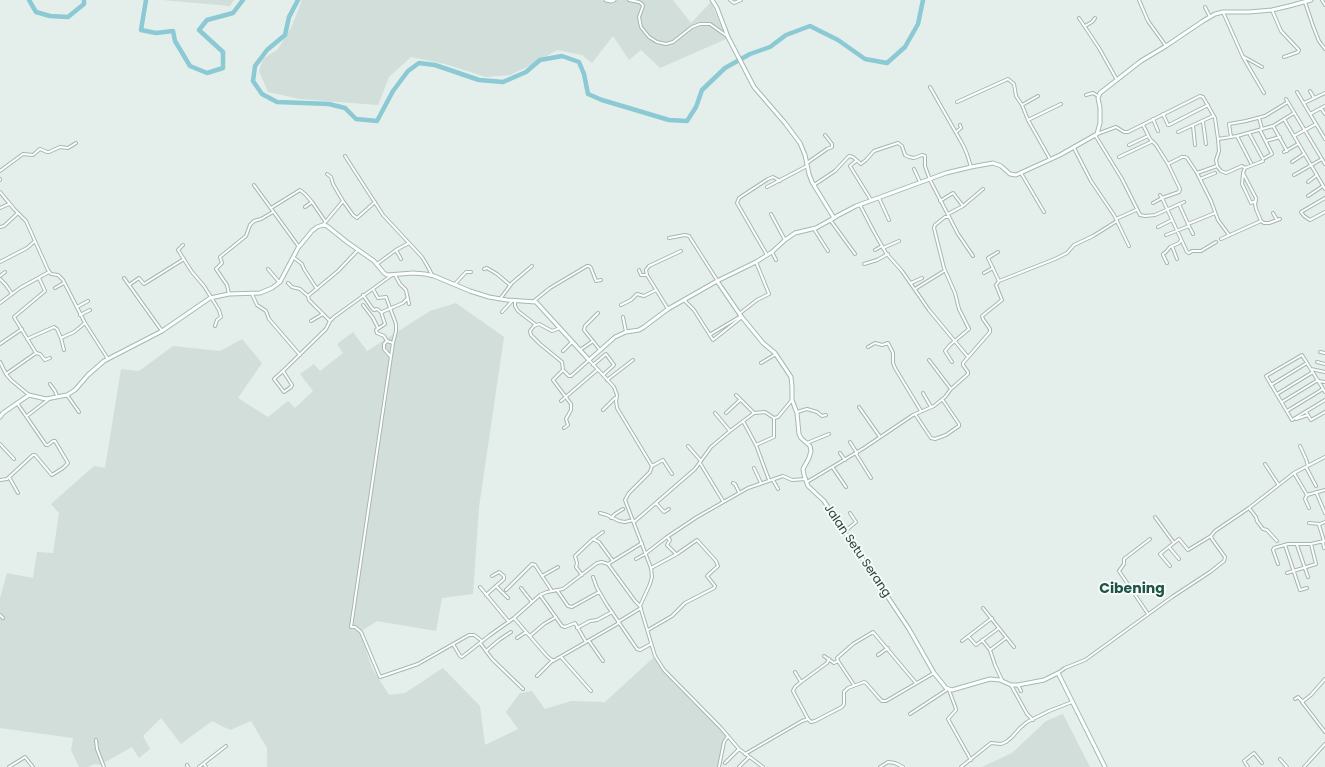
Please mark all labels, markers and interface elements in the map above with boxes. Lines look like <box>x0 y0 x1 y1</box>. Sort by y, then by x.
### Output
street label: Jalan Setu Serang <box>821 502 893 600</box>
district label: Cibening <box>1099 581 1165 597</box>

